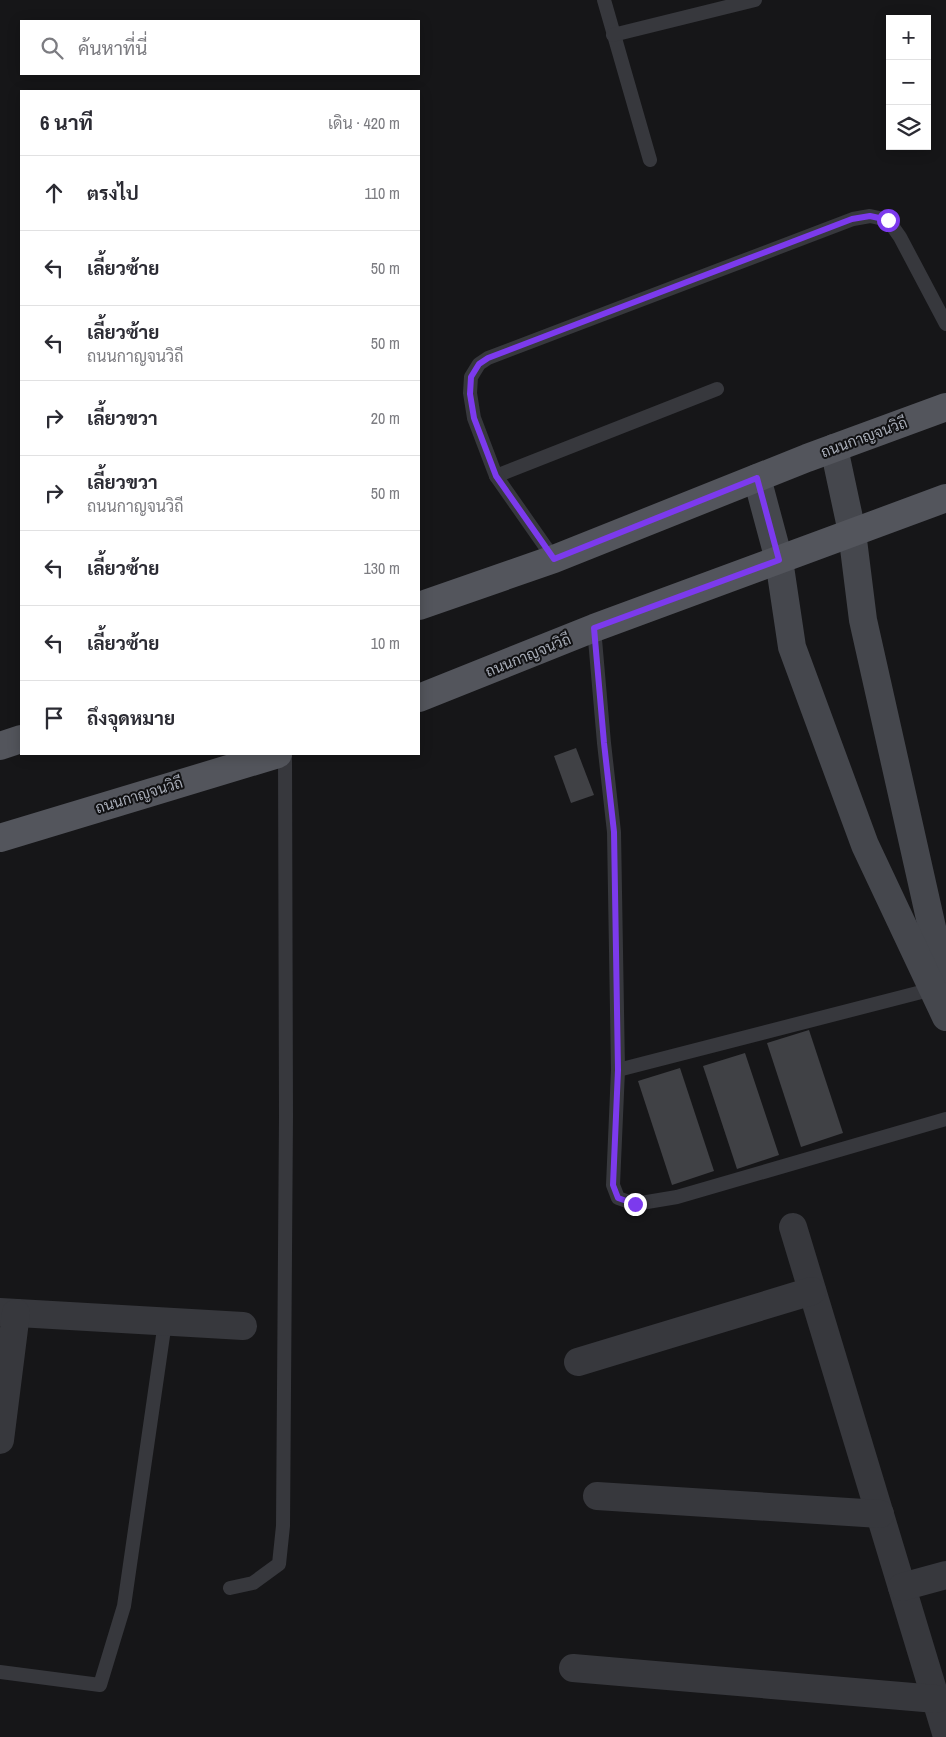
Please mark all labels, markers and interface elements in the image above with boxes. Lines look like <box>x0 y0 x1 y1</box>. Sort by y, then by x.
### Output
map controls <box>886 15 931 150</box>
button: + <box>886 15 931 60</box>
search box <box>20 20 420 75</box>
icon: search <box>38 34 66 62</box>
text: ค้นหาที่นี่ <box>78 35 147 61</box>
button: − <box>886 60 931 105</box>
button: layers <box>886 105 931 150</box>
text: 6 นาที <box>40 108 93 137</box>
text: เดิน · 420 m <box>328 112 400 134</box>
icon: ahead <box>40 179 68 207</box>
text: ตรงไป <box>87 180 139 206</box>
text: 110 m <box>364 182 400 204</box>
route start <box>877 209 900 232</box>
icon: left <box>40 254 68 282</box>
text: เลี้ยวซ้าย <box>87 255 159 281</box>
text: 50 m <box>371 257 400 279</box>
text: เลี้ยวซ้าย <box>87 319 159 345</box>
icon: left <box>40 329 68 357</box>
text: 50 m <box>371 332 400 354</box>
text: ถนนกาญจนวิถี <box>87 345 184 367</box>
icon: right <box>40 404 68 432</box>
text: เลี้ยวขวา <box>87 405 158 431</box>
text: 20 m <box>371 407 400 429</box>
street label: ถนนกาญจนวิถี <box>818 412 910 462</box>
text: เลี้ยวขวา <box>87 469 158 495</box>
icon: right <box>40 479 68 507</box>
text: 50 m <box>371 482 400 504</box>
text: ถนนกาญจนวิถี <box>87 495 184 517</box>
icon: left <box>40 554 68 582</box>
text: เลี้ยวซ้าย <box>87 555 159 581</box>
text: 130 m <box>364 557 400 579</box>
street label: ถนนกาญจนวิถี <box>482 628 574 682</box>
icon: left <box>40 629 68 657</box>
text: เลี้ยวซ้าย <box>87 630 159 656</box>
text: 10 m <box>371 632 400 654</box>
icon: arrive <box>40 704 68 732</box>
text: ถึงจุดหมาย <box>87 705 175 731</box>
street label: ถนนกาญจนวิถี <box>93 772 185 818</box>
route end <box>624 1193 647 1216</box>

